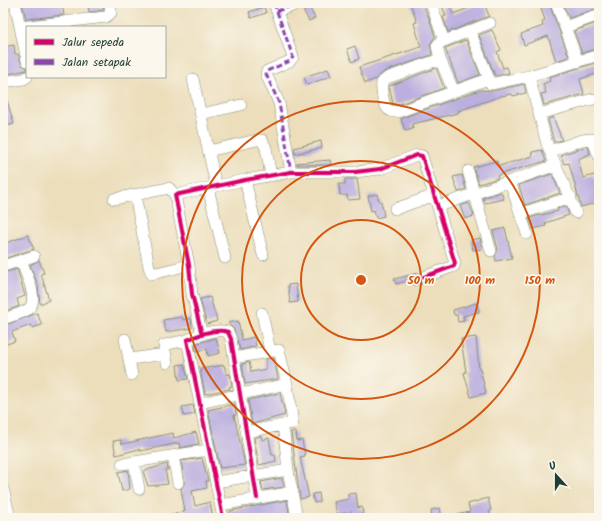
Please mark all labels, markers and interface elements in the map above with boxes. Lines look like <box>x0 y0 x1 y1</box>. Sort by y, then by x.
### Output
legend <box>26 26 166 78</box>
text: Jalur sepeda <box>62 33 124 52</box>
text: Jalan setapak <box>62 53 131 72</box>
text: 50 m <box>407 271 435 290</box>
text: 100 m <box>465 271 495 290</box>
text: 150 m <box>525 271 555 290</box>
centre of rings <box>354 273 368 287</box>
north arrow <box>536 455 576 495</box>
text: U <box>546 457 559 476</box>

